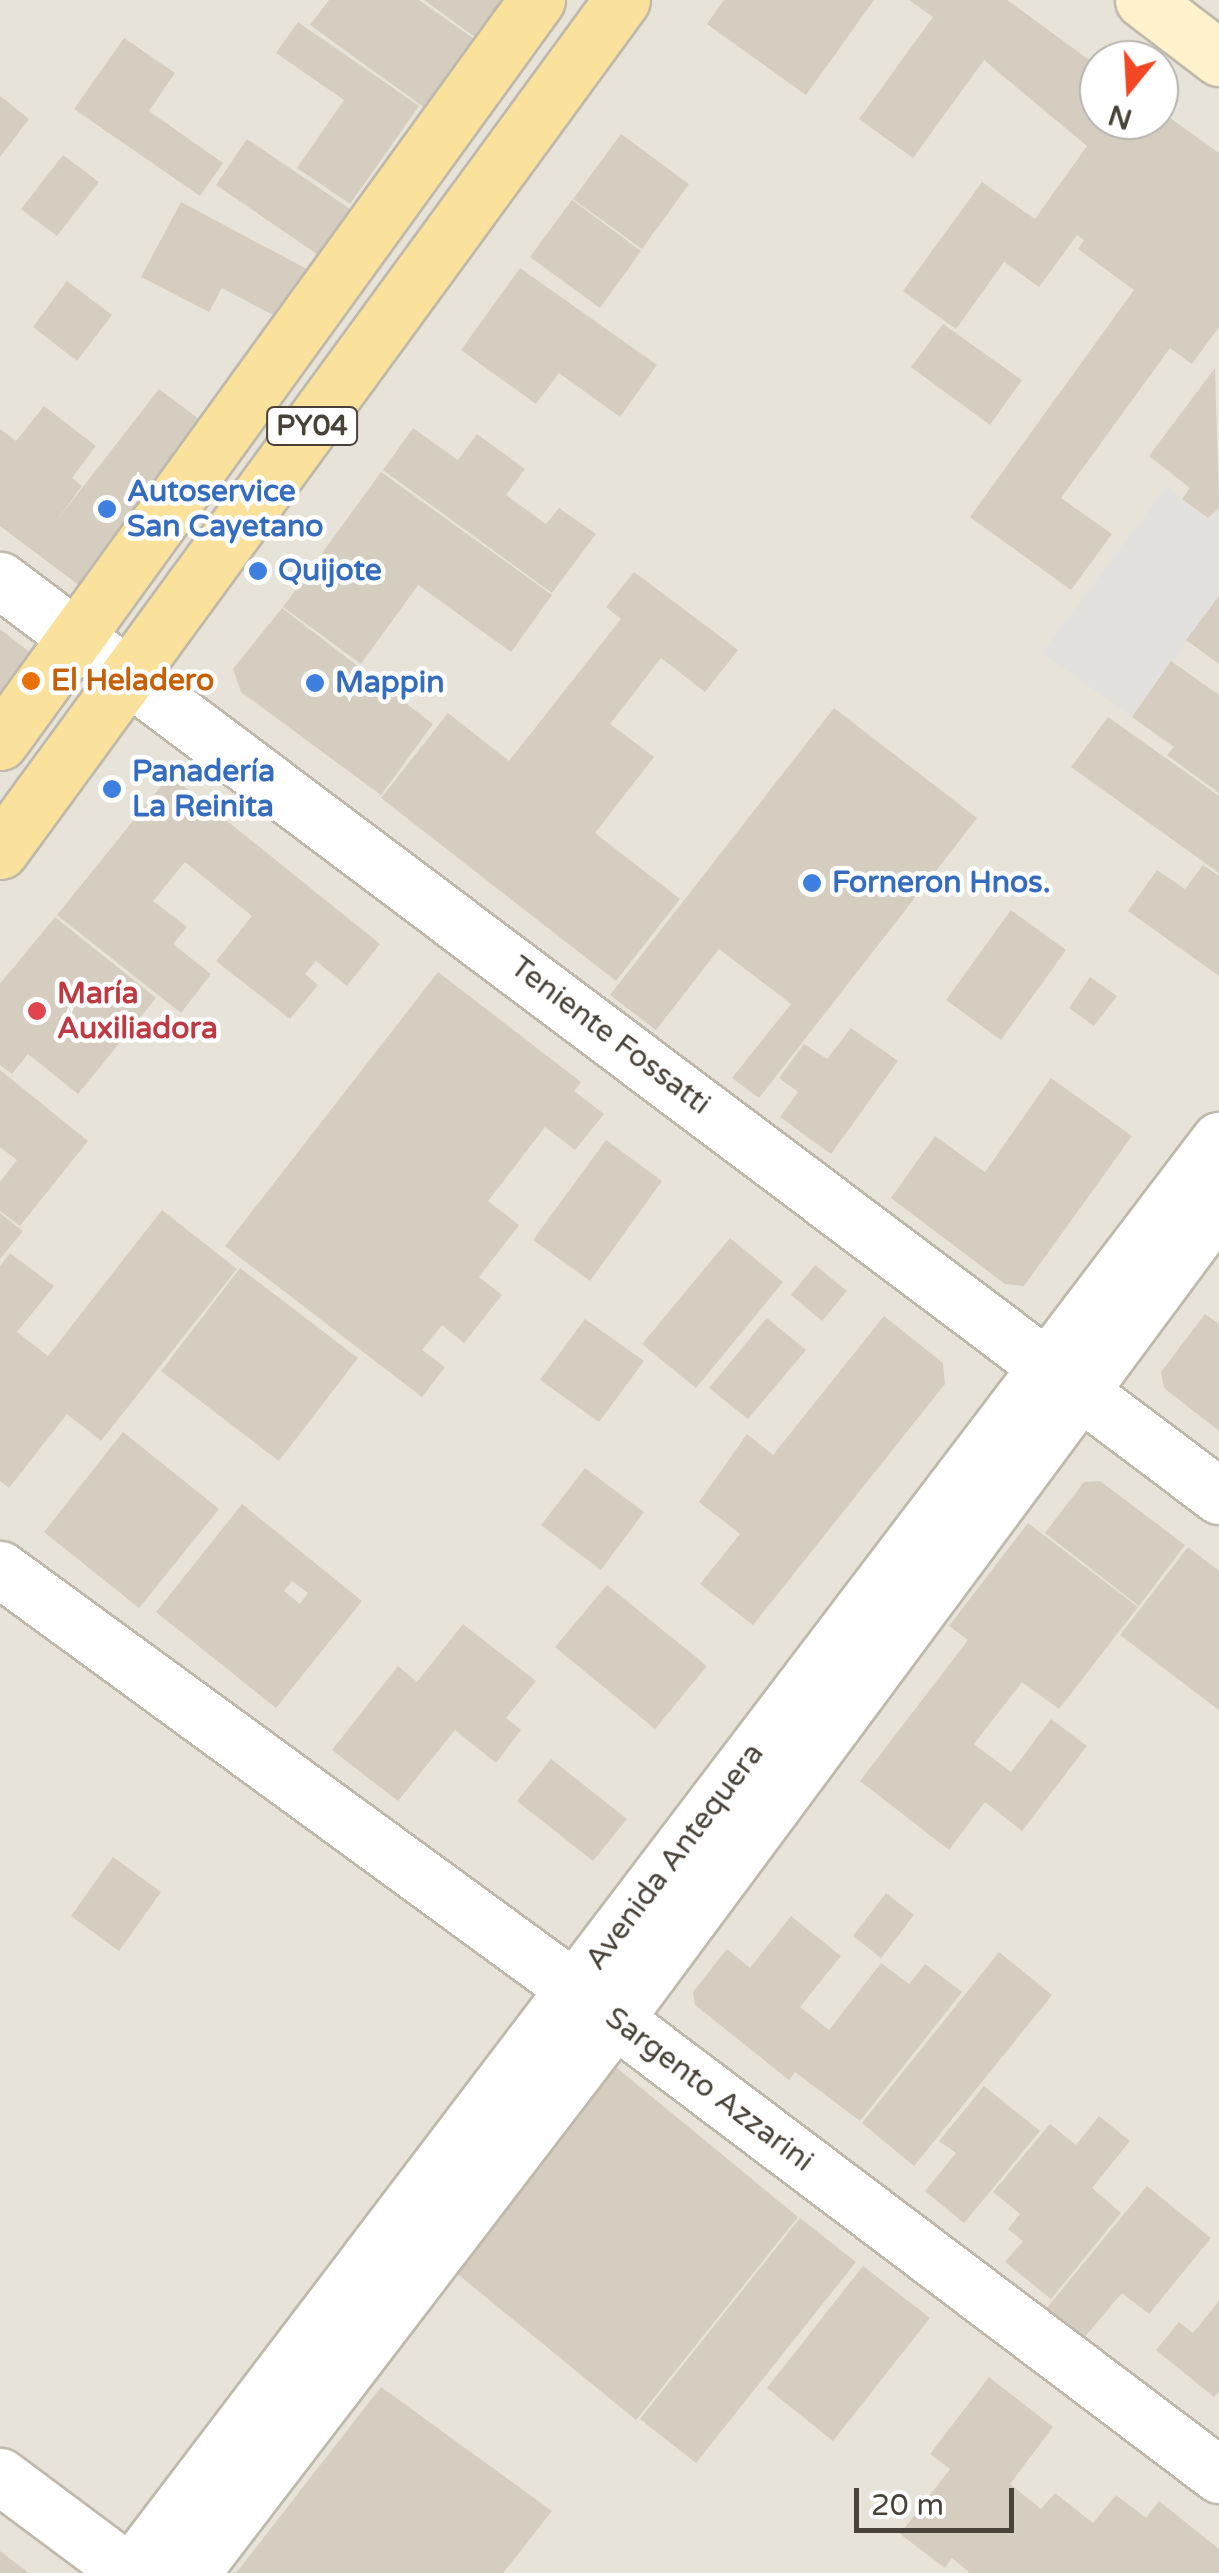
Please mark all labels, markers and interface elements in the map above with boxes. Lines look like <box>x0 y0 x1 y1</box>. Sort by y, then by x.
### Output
north arrow <box>1079 40 1179 140</box>
text: N <box>1104 97 1136 136</box>
road number: PY04 <box>264 403 360 449</box>
place label: Autoservice San Cayetano <box>127 474 324 544</box>
marker: Autoservice San Cayetano <box>96 498 118 520</box>
place label: Quijote <box>278 553 382 589</box>
marker: Quijote <box>247 560 269 582</box>
place label: El Heladero <box>51 663 214 699</box>
place label: Mappin <box>335 665 444 701</box>
marker: El Heladero <box>20 670 42 692</box>
marker: Mappin <box>304 672 326 694</box>
place label: Panadería La Reinita <box>132 754 275 824</box>
marker: Panadería La Reinita <box>101 778 123 800</box>
place label: Forneron Hnos. <box>832 865 1050 901</box>
marker: Forneron Hnos. <box>801 872 823 894</box>
street label: Teniente Fossatti <box>503 949 717 1123</box>
place label: María Auxiliadora <box>57 976 218 1046</box>
marker: María Auxiliadora <box>26 1000 48 1022</box>
street label: Avenida Antequera <box>578 1737 772 1977</box>
street label: Sargento Azzarini <box>598 2000 820 2180</box>
scale bar <box>859 2468 1019 2530</box>
text: 20 m <box>871 2487 944 2524</box>

